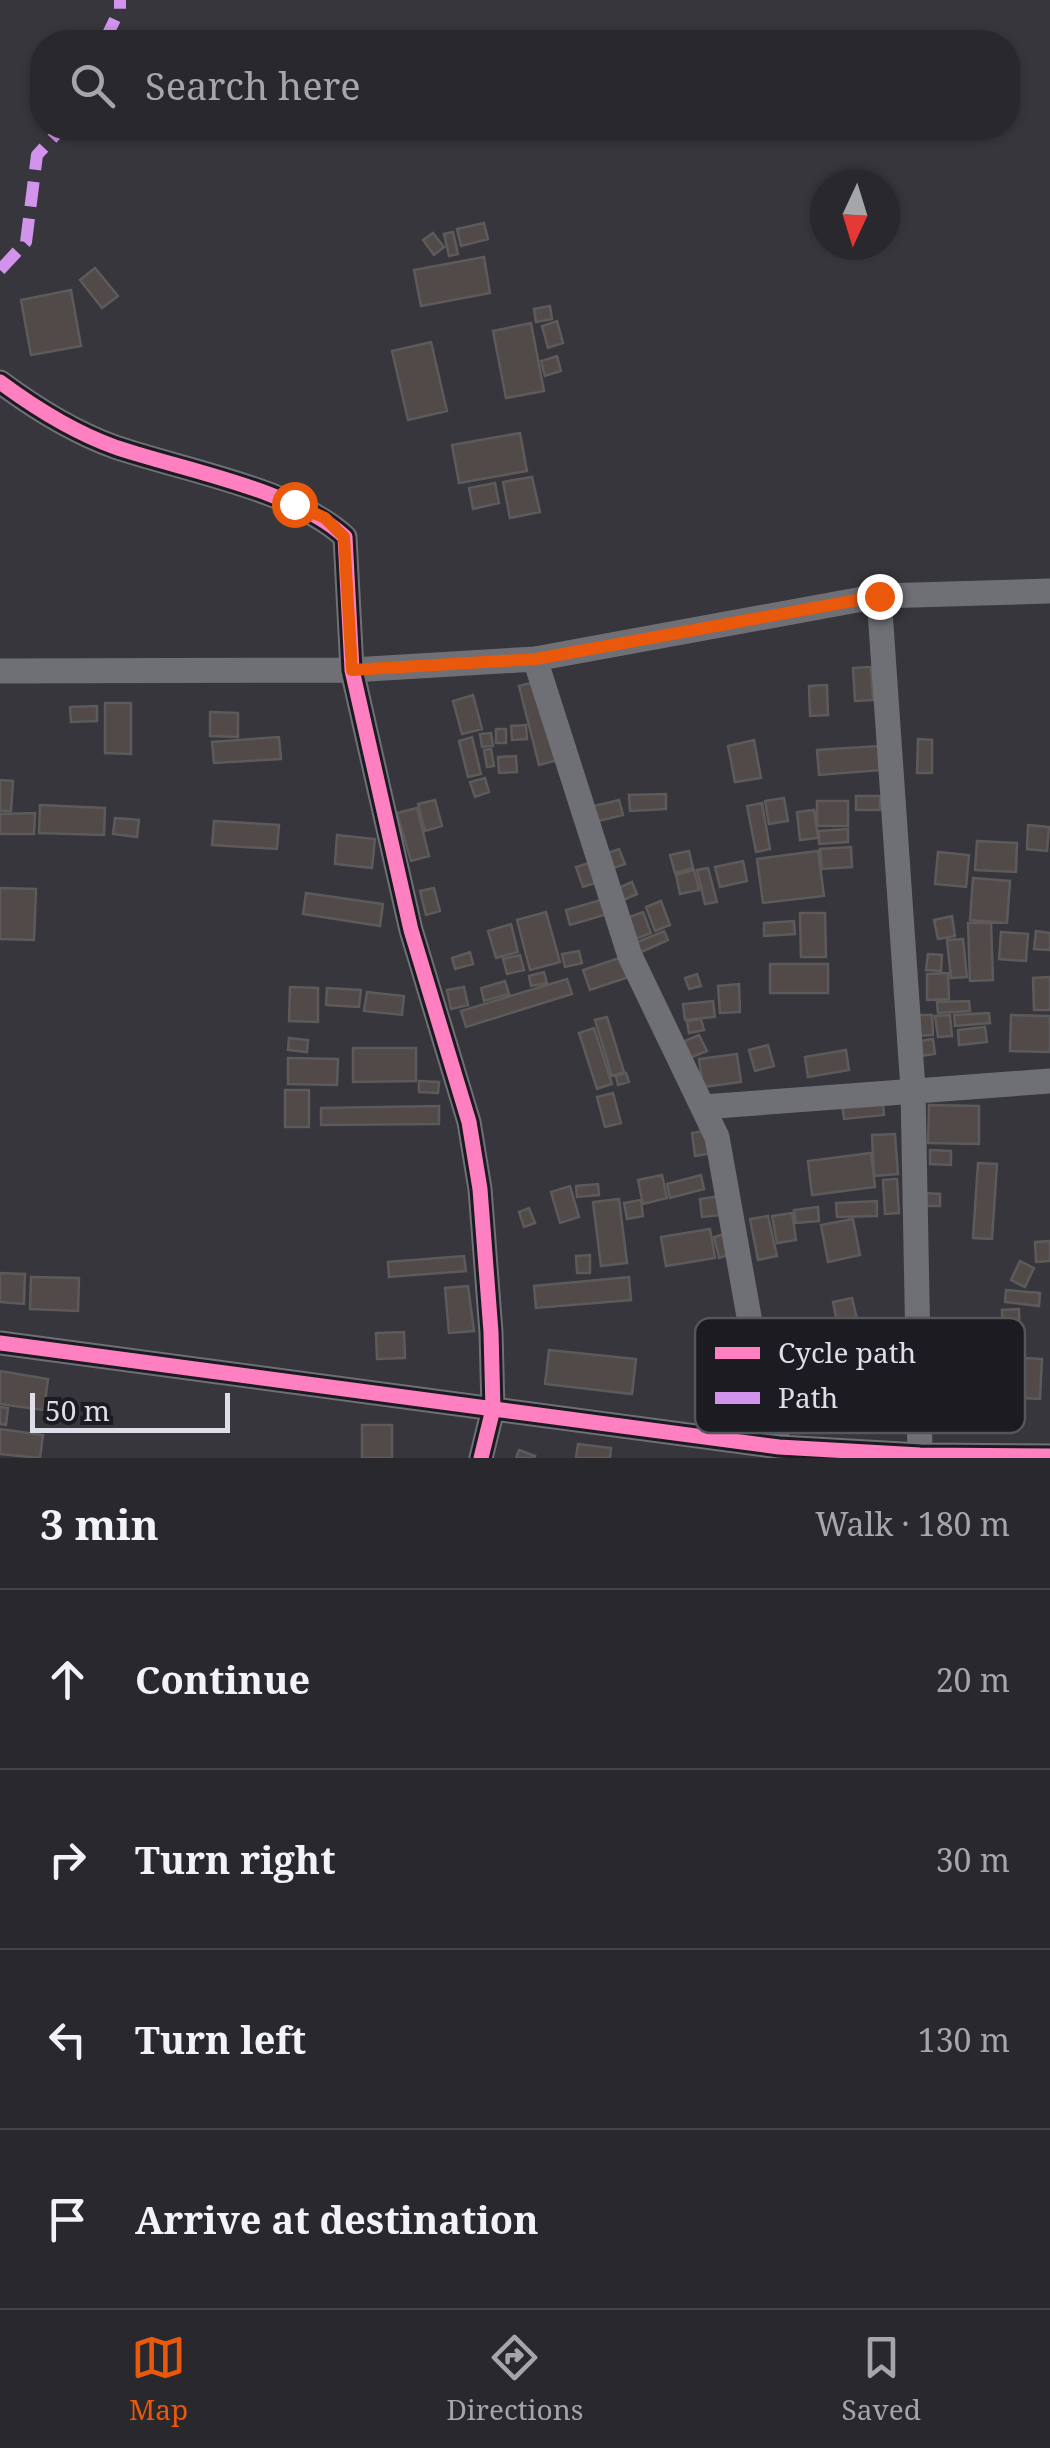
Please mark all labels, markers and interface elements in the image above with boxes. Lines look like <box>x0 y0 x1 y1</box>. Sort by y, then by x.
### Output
search box <box>30 30 1020 140</box>
icon: search <box>65 58 120 113</box>
text: Search here <box>145 59 361 111</box>
north arrow <box>810 170 900 260</box>
route start <box>272 482 318 528</box>
route end <box>857 574 903 620</box>
legend <box>695 1318 1025 1433</box>
text: Cycle path <box>778 1333 916 1371</box>
text: Path <box>778 1378 838 1416</box>
scale bar <box>30 1388 230 1432</box>
text: 50 m <box>45 1391 110 1429</box>
text: 3 min <box>40 1495 159 1552</box>
text: Walk · 180 m <box>815 1502 1010 1545</box>
icon: ahead <box>40 1652 95 1707</box>
text: Continue <box>135 1653 310 1705</box>
text: 20 m <box>936 1658 1010 1701</box>
icon: right <box>40 1832 95 1887</box>
text: Turn right <box>135 1833 336 1885</box>
text: 30 m <box>936 1838 1010 1881</box>
icon: left <box>40 2012 95 2067</box>
text: Turn left <box>135 2013 306 2065</box>
text: 130 m <box>918 2018 1010 2061</box>
icon: arrive <box>40 2192 95 2247</box>
text: Arrive at destination <box>135 2193 539 2245</box>
tab: Map <box>129 2330 188 2428</box>
tab: Directions <box>446 2330 583 2428</box>
tab: Saved <box>842 2330 921 2428</box>

